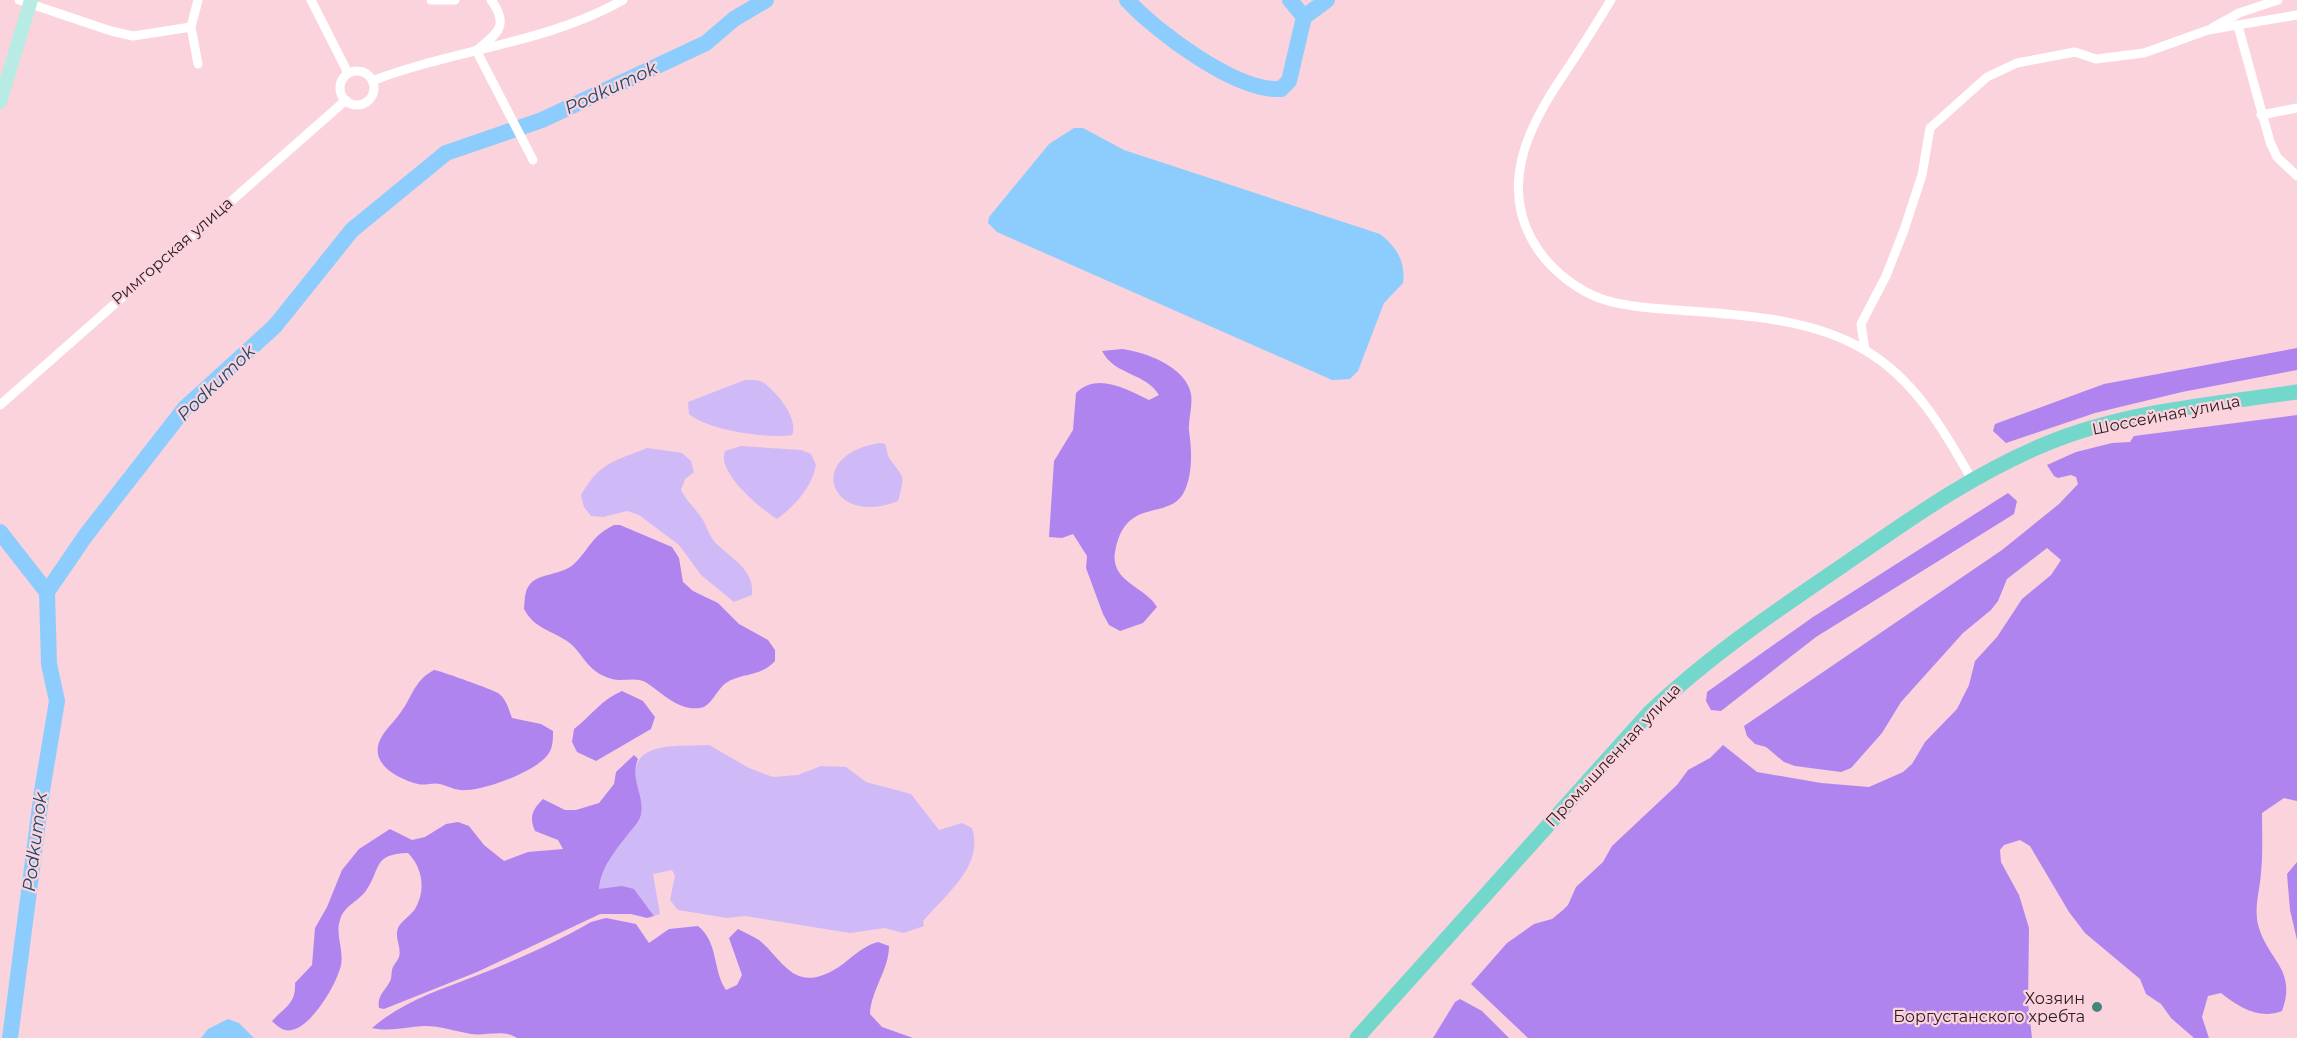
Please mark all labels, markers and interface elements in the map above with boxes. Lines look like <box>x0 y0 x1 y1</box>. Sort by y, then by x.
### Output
water label: Podkumok <box>561 56 662 119</box>
street label: Римгорская улица <box>108 193 236 309</box>
water label: Podkumok <box>172 339 260 426</box>
street label: Шоссейная улица <box>2090 391 2242 439</box>
street label: Промышленная улица <box>1542 679 1684 831</box>
water label: Podkumok <box>18 790 52 893</box>
place label: Хозяин Боргустанского хребта <box>1893 989 2085 1026</box>
marker: Хозяин Боргустанского хребта <box>2090 1000 2104 1014</box>

